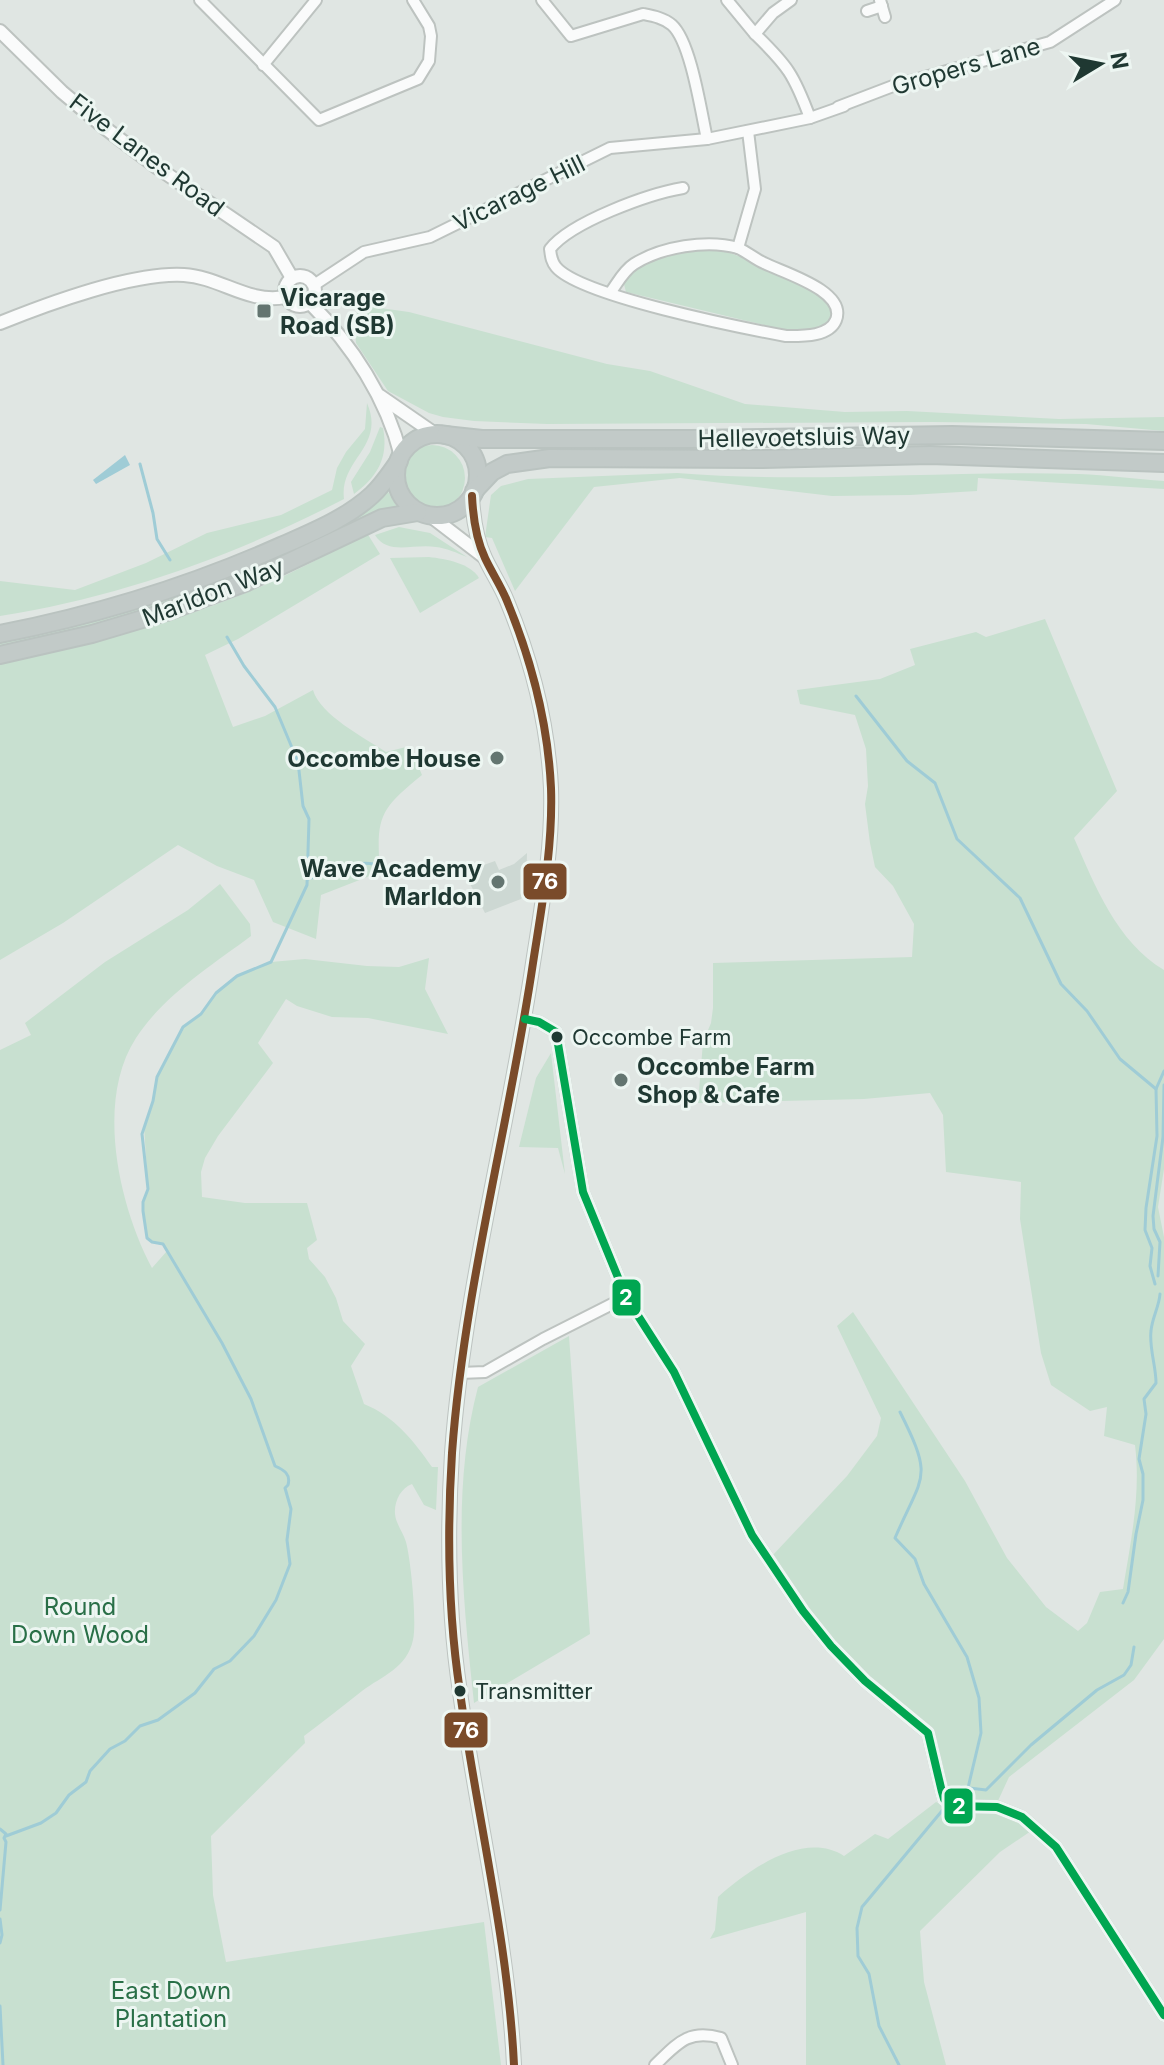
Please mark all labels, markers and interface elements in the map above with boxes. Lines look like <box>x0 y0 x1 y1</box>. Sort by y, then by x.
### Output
north arrow <box>1060 24 1140 104</box>
street label: Gropers Lane <box>888 31 1044 101</box>
text: N <box>1105 50 1134 71</box>
street label: Five Lanes Road <box>64 87 230 223</box>
street label: Vicarage Hill <box>448 149 590 237</box>
place label: Vicarage Road (SB) <box>280 283 395 340</box>
marker: Vicarage Road (SB) <box>255 302 273 320</box>
street label: Hellevoetsluis Way <box>697 421 911 453</box>
street label: Marldon Way <box>138 552 288 632</box>
place label: Occombe House <box>287 744 481 773</box>
marker: Occombe House <box>488 749 506 767</box>
place label: Wave Academy Marldon <box>300 854 483 911</box>
line badge: 76 <box>522 862 568 901</box>
text: 76 <box>532 868 558 894</box>
marker: Wave Academy Marldon <box>489 873 507 891</box>
place label: Occombe Farm <box>572 1024 732 1050</box>
marker: Occombe Farm <box>549 1029 565 1045</box>
place label: Occombe Farm Shop & Cafe <box>637 1052 815 1109</box>
marker: Occombe Farm Shop & Cafe <box>612 1071 630 1089</box>
line badge: 2 <box>611 1278 642 1317</box>
text: 2 <box>619 1284 633 1310</box>
park label: Round Down Wood <box>11 1592 149 1649</box>
place label: Transmitter <box>475 1678 593 1704</box>
marker: Transmitter <box>452 1683 468 1699</box>
line badge: 76 <box>443 1711 489 1749</box>
text: 76 <box>453 1717 479 1743</box>
line badge: 2 <box>943 1787 974 1825</box>
text: 2 <box>952 1793 966 1819</box>
park label: East Down Plantation <box>111 1976 231 2033</box>

